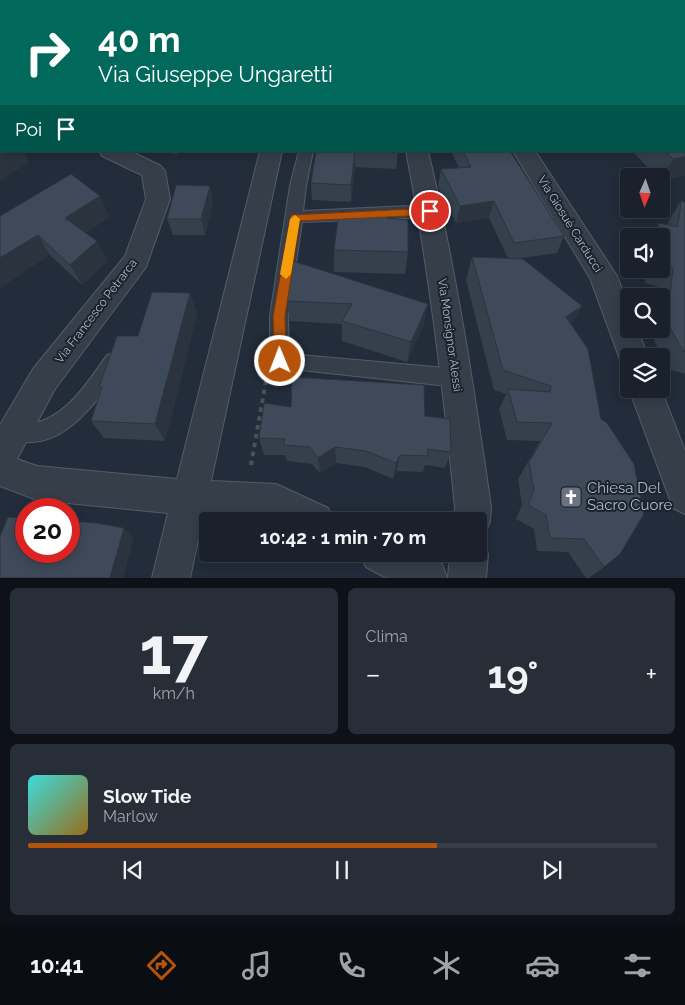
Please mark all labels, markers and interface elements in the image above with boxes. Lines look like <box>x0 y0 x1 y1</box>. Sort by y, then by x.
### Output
text: 40 m <box>98 19 180 60</box>
icon: right <box>15 20 80 85</box>
text: Via Giuseppe Ungaretti <box>98 61 333 87</box>
icon: arrive <box>52 115 80 143</box>
text: Poi <box>15 118 42 140</box>
north arrow <box>620 168 670 218</box>
map controls <box>620 168 670 398</box>
street label: Via Giosuè Carducci <box>535 173 605 275</box>
pin <box>409 190 451 232</box>
icon: arrive <box>416 197 444 225</box>
button: sound <box>620 228 670 278</box>
street label: Via Francesco Petrarca <box>52 256 140 366</box>
street label: Via Monsignor Alessi <box>435 278 465 392</box>
button: search <box>620 288 670 338</box>
position arrow <box>253 334 305 386</box>
button: layers <box>620 348 670 398</box>
place label: Chiesa Del Sacro Cuore <box>587 479 672 514</box>
church icon: Chiesa Del Sacro Cuore <box>559 485 583 509</box>
speed limit sign: 20 <box>15 498 80 563</box>
text: 10:42 · 1 min · 70 m <box>260 526 426 548</box>
text: 17 <box>139 613 208 689</box>
text: Clima <box>366 627 408 646</box>
text: 19° <box>488 652 538 697</box>
text: − <box>366 658 381 691</box>
text: + <box>645 658 657 691</box>
text: km/h <box>153 684 195 703</box>
text: Slow Tide <box>103 785 192 807</box>
text: Marlow <box>103 807 158 826</box>
icon: previous <box>119 856 147 884</box>
icon: pause <box>328 856 356 884</box>
icon: next <box>538 856 566 884</box>
icon: directions <box>144 948 179 983</box>
icon: music <box>239 948 274 983</box>
icon: phone <box>334 948 369 983</box>
icon: climate <box>429 948 464 983</box>
icon: car <box>525 948 560 983</box>
icon: filters <box>620 948 655 983</box>
text: 10:41 <box>30 952 83 978</box>

